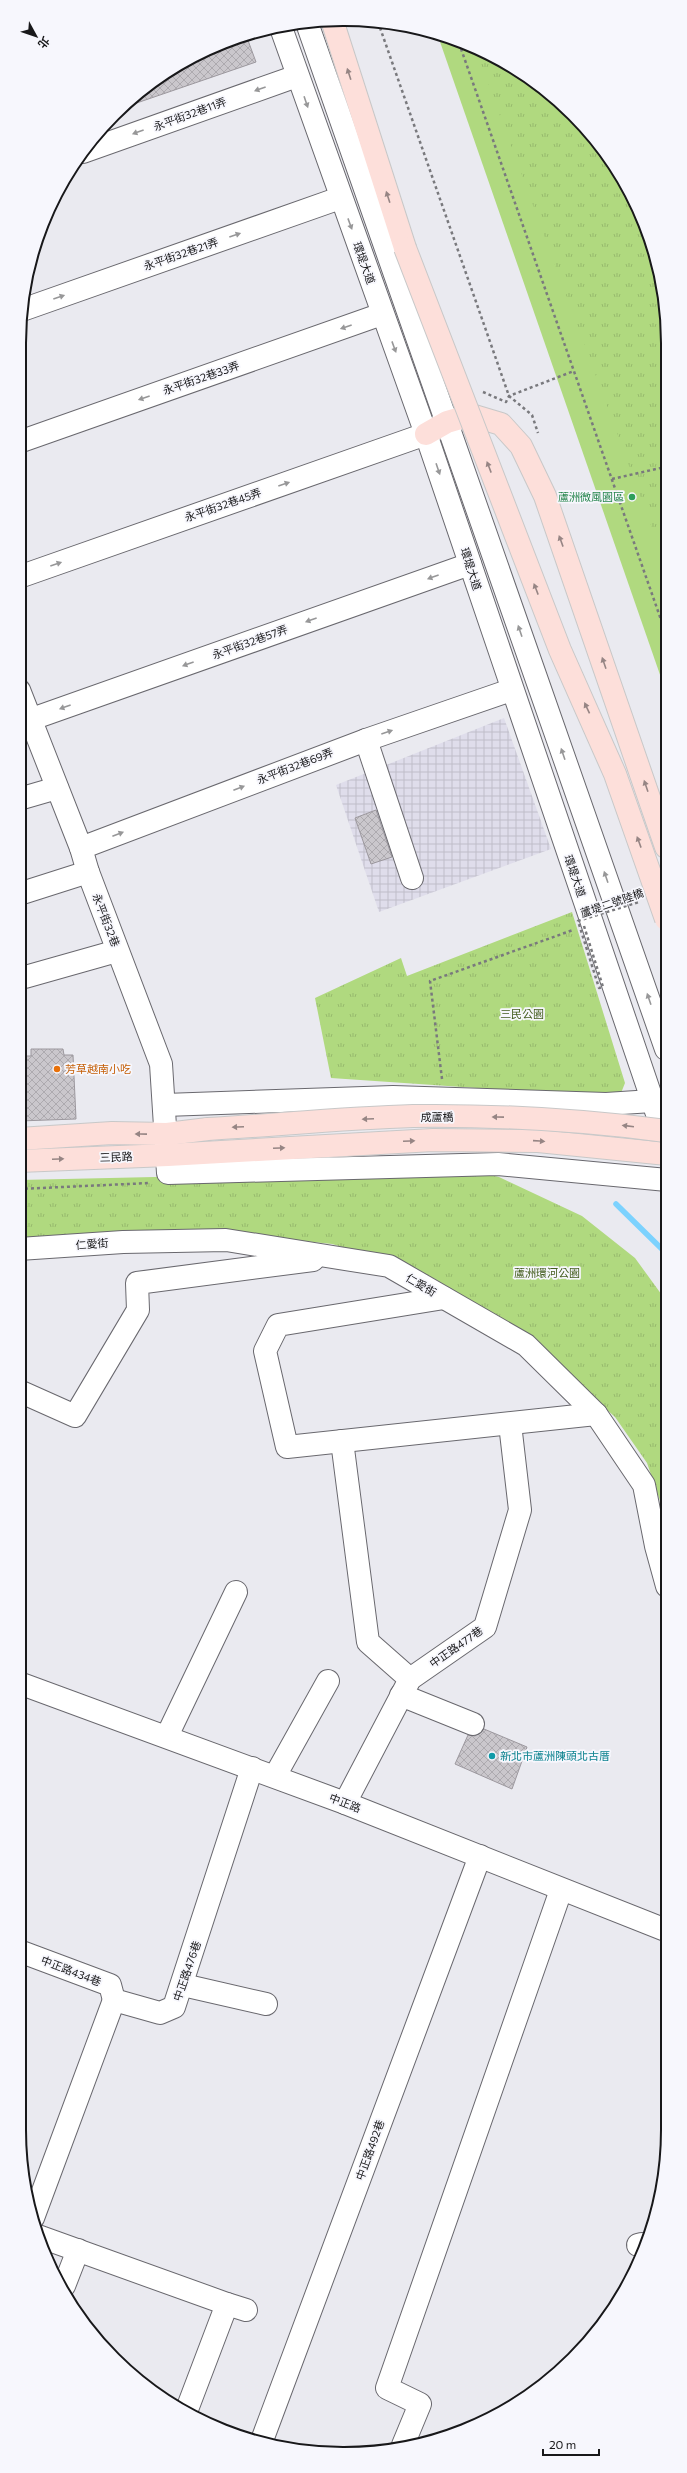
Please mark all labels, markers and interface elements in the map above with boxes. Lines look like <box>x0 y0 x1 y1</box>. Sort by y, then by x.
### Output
north arrow <box>16 16 56 56</box>
text: 北 <box>36 34 53 51</box>
one-way arrow <box>346 67 352 79</box>
one-way arrow <box>254 86 266 92</box>
street label: 永平街32巷11弄 <box>152 94 228 133</box>
one-way arrow <box>304 96 310 108</box>
one-way arrow <box>132 130 144 136</box>
one-way arrow <box>385 191 391 203</box>
one-way arrow <box>347 219 353 231</box>
one-way arrow <box>229 232 241 238</box>
street label: 永平街32巷21弄 <box>142 235 220 272</box>
street label: 環堤大道 <box>351 240 378 286</box>
one-way arrow <box>53 294 65 300</box>
one-way arrow <box>339 324 351 330</box>
one-way arrow <box>392 341 398 353</box>
street label: 永平街32巷33弄 <box>161 358 241 397</box>
one-way arrow <box>137 396 149 402</box>
one-way arrow <box>486 461 492 473</box>
one-way arrow <box>435 463 441 475</box>
one-way arrow <box>279 480 291 486</box>
street label: 永平街32巷45弄 <box>183 485 263 524</box>
place label: 蘆洲微風園區 <box>558 490 624 503</box>
marker: 蘆洲微風園區 <box>627 492 637 502</box>
one-way arrow <box>558 534 564 546</box>
street label: 環堤大道 <box>458 546 484 592</box>
one-way arrow <box>50 560 62 566</box>
one-way arrow <box>427 574 439 580</box>
one-way arrow <box>533 582 539 594</box>
one-way arrow <box>304 618 316 624</box>
street label: 永平街32巷57弄 <box>210 622 289 661</box>
one-way arrow <box>517 625 523 637</box>
one-way arrow <box>601 657 607 669</box>
one-way arrow <box>182 661 194 667</box>
one-way arrow <box>584 703 590 714</box>
one-way arrow <box>59 705 71 711</box>
one-way arrow <box>381 729 393 735</box>
street label: 永平街32巷69弄 <box>255 745 335 786</box>
one-way arrow <box>560 748 566 760</box>
one-way arrow <box>643 780 649 792</box>
one-way arrow <box>234 784 246 790</box>
one-way arrow <box>112 830 124 836</box>
one-way arrow <box>636 836 642 848</box>
street label: 環堤大道 <box>562 853 589 899</box>
one-way arrow <box>603 870 609 882</box>
street label: 蘆堤二號陸橋 <box>579 886 645 919</box>
street label: 永平街32巷 <box>90 891 123 948</box>
one-way arrow <box>646 993 652 1005</box>
park label: 三民公園 <box>500 1007 544 1020</box>
place label: 芳草越南小吃 <box>65 1062 131 1075</box>
marker: 芳草越南小吃 <box>52 1064 62 1074</box>
street label: 成蘆橋 <box>421 1110 454 1123</box>
one-way arrow <box>491 1114 504 1120</box>
one-way arrow <box>361 1116 374 1122</box>
one-way arrow <box>622 1122 634 1129</box>
one-way arrow <box>231 1124 244 1130</box>
one-way arrow <box>134 1131 147 1137</box>
one-way arrow <box>403 1138 416 1144</box>
one-way arrow <box>533 1138 545 1145</box>
one-way arrow <box>273 1144 285 1151</box>
street label: 三民路 <box>99 1149 133 1164</box>
one-way arrow <box>52 1156 64 1163</box>
street label: 仁愛街 <box>75 1236 109 1251</box>
park label: 蘆洲環河公園 <box>514 1266 580 1279</box>
street label: 仁愛街 <box>404 1271 439 1299</box>
street label: 中正路477巷 <box>427 1623 485 1670</box>
place label: 新北市蘆洲陳頭北古厝 <box>500 1749 610 1762</box>
marker: 新北市蘆洲陳頭北古厝 <box>487 1751 497 1761</box>
street label: 中正路 <box>327 1791 363 1815</box>
street label: 中正路476巷 <box>170 1939 203 2003</box>
street label: 中正路434巷 <box>39 1953 103 1988</box>
street label: 中正路492巷 <box>353 2118 386 2182</box>
scale bar <box>543 2431 599 2457</box>
text: 20 m <box>549 2437 576 2451</box>

